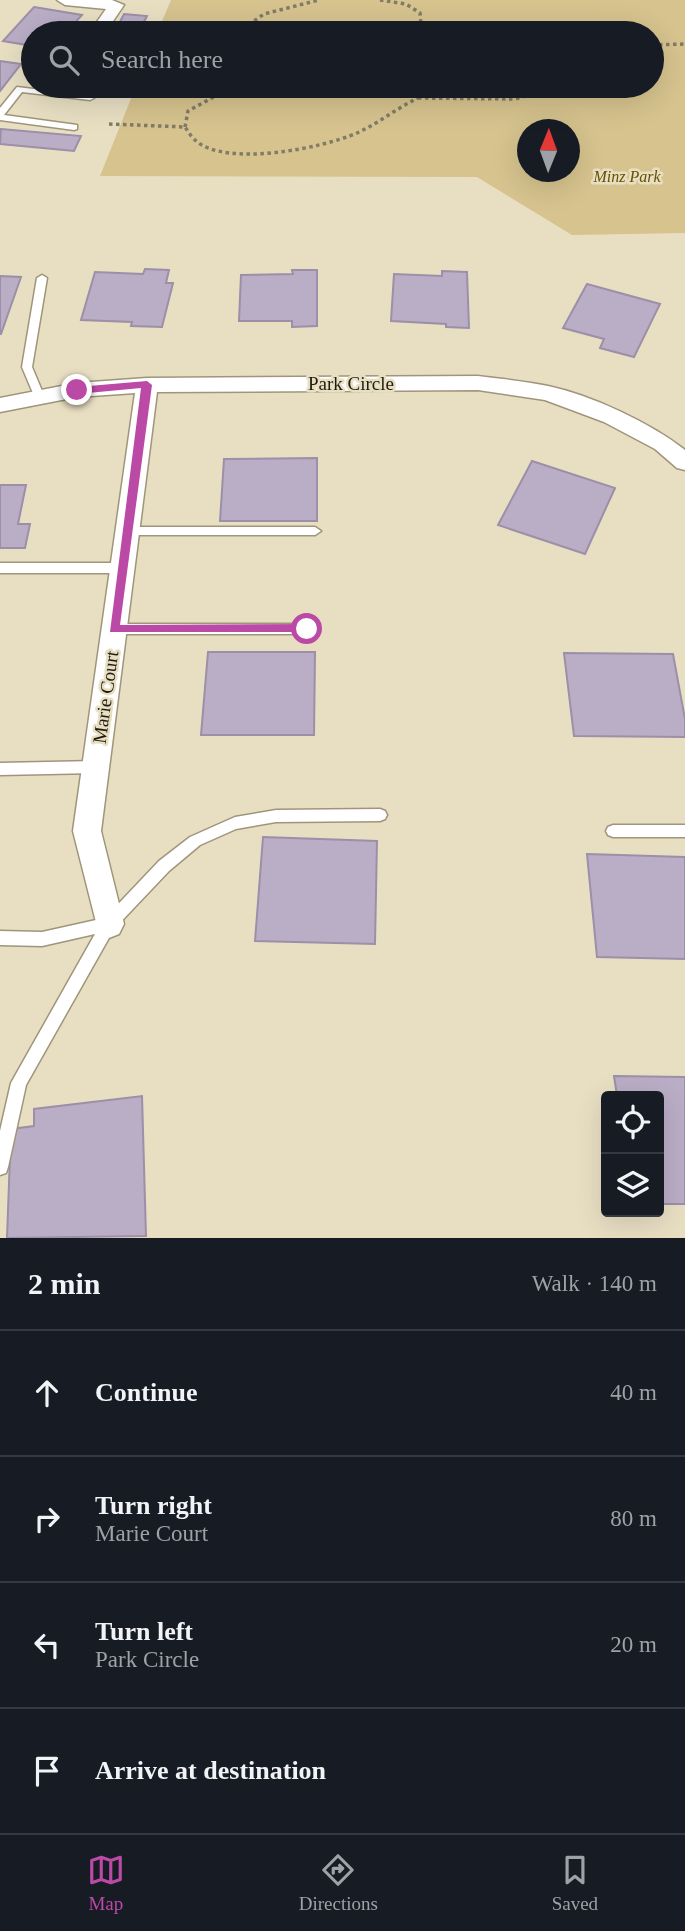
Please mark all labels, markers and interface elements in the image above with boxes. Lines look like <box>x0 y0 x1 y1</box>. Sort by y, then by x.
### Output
search box <box>21 21 664 98</box>
icon: search <box>45 41 83 79</box>
text: Search here <box>101 45 223 74</box>
north arrow <box>517 119 580 182</box>
park label: Minz Park <box>592 168 661 185</box>
street label: Park Circle <box>308 373 394 394</box>
route end <box>61 374 92 405</box>
route start <box>291 613 322 644</box>
street label: Marie Court <box>89 649 122 745</box>
map controls <box>601 1091 664 1217</box>
button: locate <box>601 1091 664 1154</box>
button: layers <box>601 1154 664 1217</box>
text: 2 min <box>28 1267 101 1300</box>
text: Walk · 140 m <box>532 1271 657 1296</box>
icon: ahead <box>28 1374 66 1412</box>
text: Continue <box>95 1378 198 1407</box>
text: 40 m <box>610 1380 657 1405</box>
text: Turn right <box>95 1491 212 1520</box>
icon: right <box>28 1500 66 1538</box>
text: 80 m <box>610 1506 657 1531</box>
text: Marie Court <box>95 1521 208 1546</box>
text: Turn left <box>95 1617 193 1646</box>
icon: left <box>28 1626 66 1664</box>
text: 20 m <box>610 1632 657 1657</box>
text: Park Circle <box>95 1647 199 1672</box>
icon: arrive <box>28 1752 66 1790</box>
text: Arrive at destination <box>95 1756 326 1785</box>
tab: Map <box>87 1851 125 1915</box>
tab: Directions <box>299 1851 378 1915</box>
tab: Saved <box>552 1851 598 1915</box>

